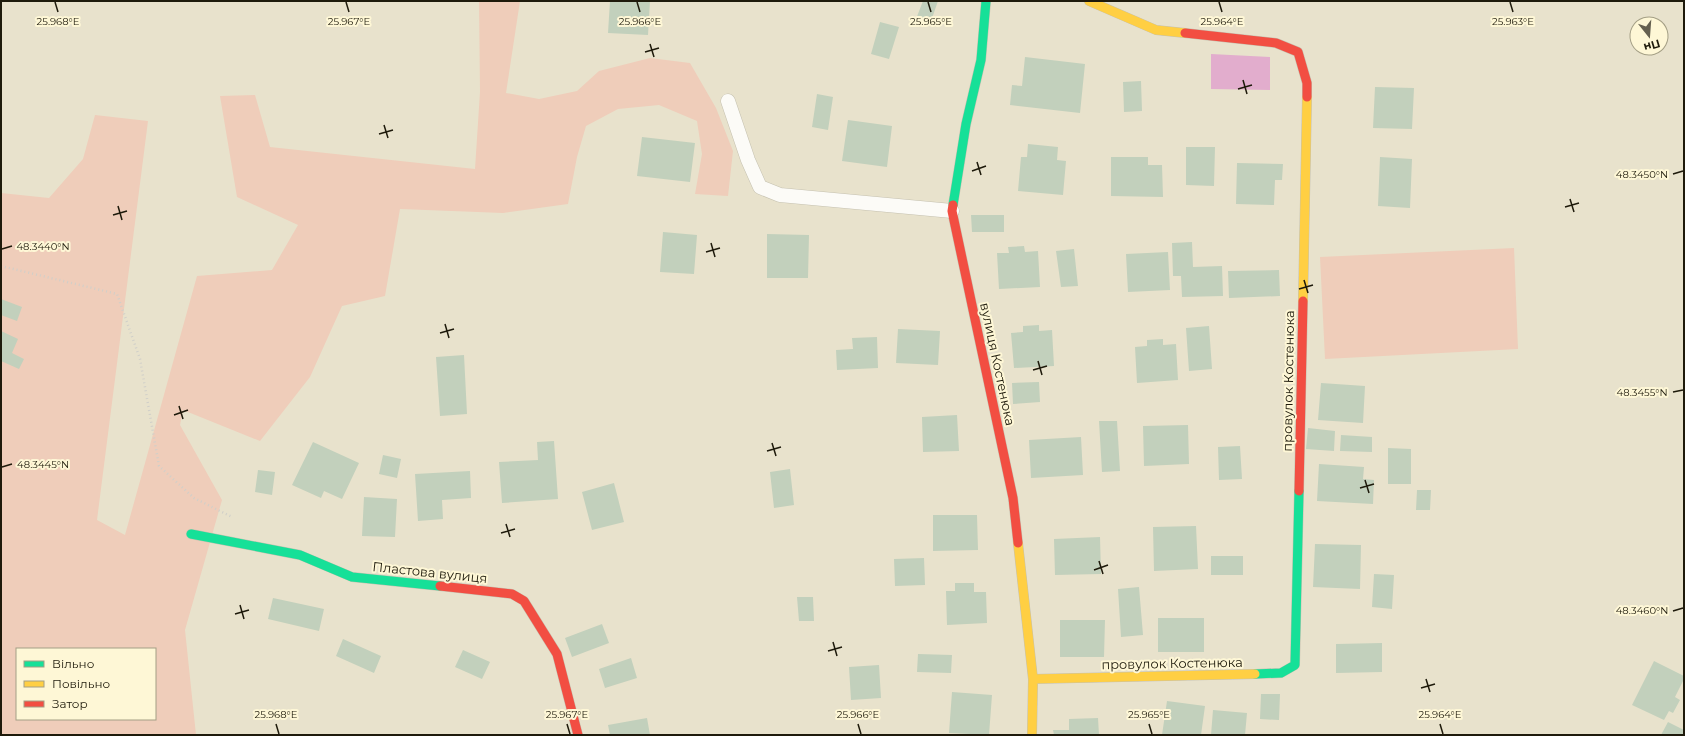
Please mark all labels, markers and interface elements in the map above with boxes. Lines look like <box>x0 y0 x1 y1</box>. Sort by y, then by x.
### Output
text: 25.968°E <box>37 15 80 28</box>
text: 25.967°E <box>328 15 370 28</box>
text: 25.966°E <box>619 15 662 28</box>
text: 25.965°E <box>910 15 952 28</box>
text: 25.964°E <box>1201 15 1244 28</box>
text: 25.963°E <box>1492 15 1534 28</box>
north arrow <box>1629 16 1669 56</box>
text: Пн <box>1642 36 1662 55</box>
text: 48.3450°N <box>1616 168 1668 181</box>
text: 48.3440°N <box>16 240 70 253</box>
street label: вулиця Костенюка <box>977 301 1019 427</box>
street label: провулок Костенюка <box>1279 310 1297 452</box>
text: 48.3455°N <box>1616 386 1668 399</box>
text: 48.3445°N <box>17 458 69 471</box>
street label: Пластова вулиця <box>372 558 488 586</box>
text: 48.3460°N <box>1616 604 1668 617</box>
legend <box>16 648 156 720</box>
street label: провулок Костенюка <box>1101 654 1243 672</box>
text: Вільно <box>52 656 95 671</box>
text: Повільно <box>52 676 111 691</box>
text: Затор <box>52 696 88 711</box>
text: 25.968°E <box>255 708 298 721</box>
text: 25.967°E <box>546 708 588 721</box>
text: 25.966°E <box>837 708 880 721</box>
text: 25.965°E <box>1128 708 1170 721</box>
text: 25.964°E <box>1419 708 1462 721</box>

